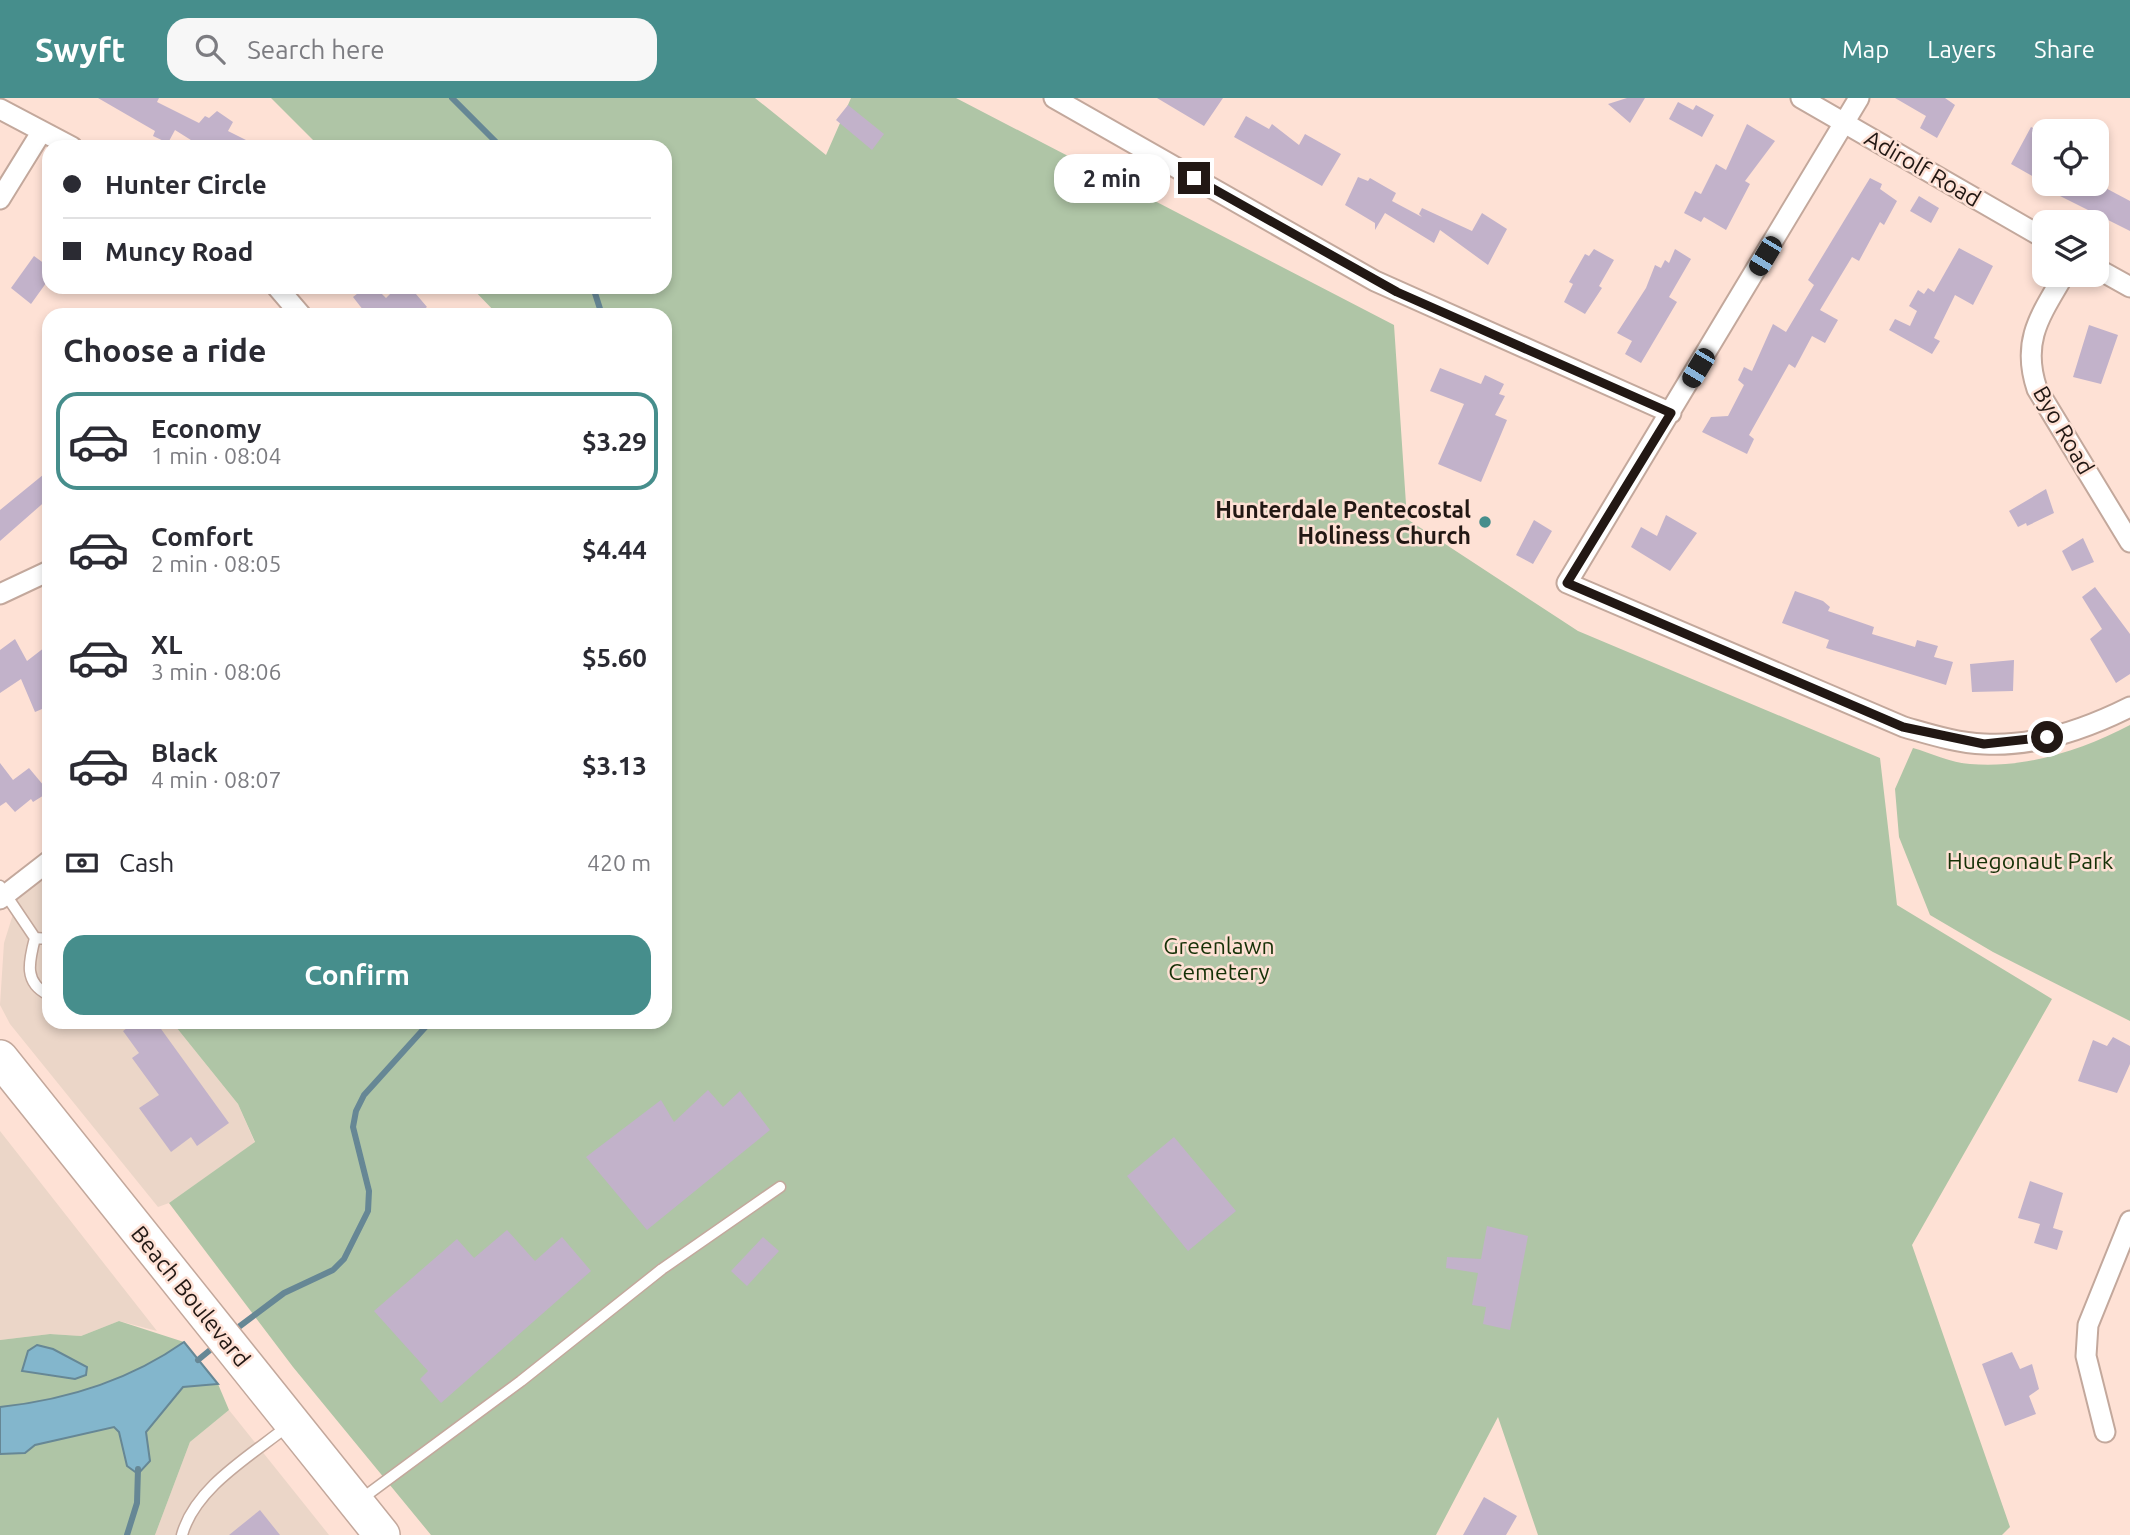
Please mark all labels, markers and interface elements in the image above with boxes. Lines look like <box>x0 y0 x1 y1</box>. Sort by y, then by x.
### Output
search box <box>167 18 657 81</box>
icon: search <box>191 30 229 68</box>
text: Swyft <box>35 31 125 68</box>
text: Search here <box>247 35 385 64</box>
text: Map <box>1842 36 1889 63</box>
text: Layers <box>1927 36 1996 63</box>
text: Share <box>2034 36 2095 63</box>
map controls <box>2032 119 2109 287</box>
button: locate <box>2032 119 2109 196</box>
street label: Adirolf Road <box>1861 125 1985 211</box>
callout: 2 min <box>1054 154 1170 202</box>
route end <box>1178 162 1210 194</box>
text: 2 min <box>1083 166 1141 191</box>
text: Hunter Circle <box>105 170 267 199</box>
button: layers <box>2032 210 2109 287</box>
car <box>1746 233 1785 279</box>
text: Muncy Road <box>105 237 253 266</box>
text: Choose a ride <box>63 332 266 368</box>
car <box>1679 345 1718 391</box>
street label: Byo Road <box>2029 382 2099 478</box>
icon: car <box>67 410 130 473</box>
text: Economy <box>151 414 261 443</box>
text: $3.29 <box>582 427 647 456</box>
text: 1 min · 08:04 <box>151 443 282 468</box>
place label: Hunterdale Pentecostal Holiness Church <box>1215 497 1471 548</box>
marker: Hunterdale Pentecostal Holiness Church <box>1477 514 1493 530</box>
icon: car <box>67 518 130 581</box>
text: Comfort <box>151 522 254 551</box>
text: $4.44 <box>582 535 647 564</box>
text: 2 min · 08:05 <box>151 551 282 576</box>
icon: car <box>67 626 130 689</box>
text: XL <box>151 630 182 659</box>
text: $5.60 <box>582 643 647 672</box>
text: 3 min · 08:06 <box>151 659 282 684</box>
route start <box>2031 721 2063 753</box>
icon: car <box>67 734 130 797</box>
text: Black <box>151 738 218 767</box>
text: $3.13 <box>582 751 647 780</box>
text: 4 min · 08:07 <box>151 767 282 792</box>
icon: cash <box>63 844 101 882</box>
text: Cash <box>119 848 174 877</box>
park label: Huegonaut Park <box>1947 848 2114 873</box>
text: 420 m <box>587 850 651 875</box>
park label: Greenlawn Cemetery <box>1163 933 1275 984</box>
button: Confirm <box>63 935 651 1015</box>
street label: Beach Boulevard <box>127 1221 255 1371</box>

